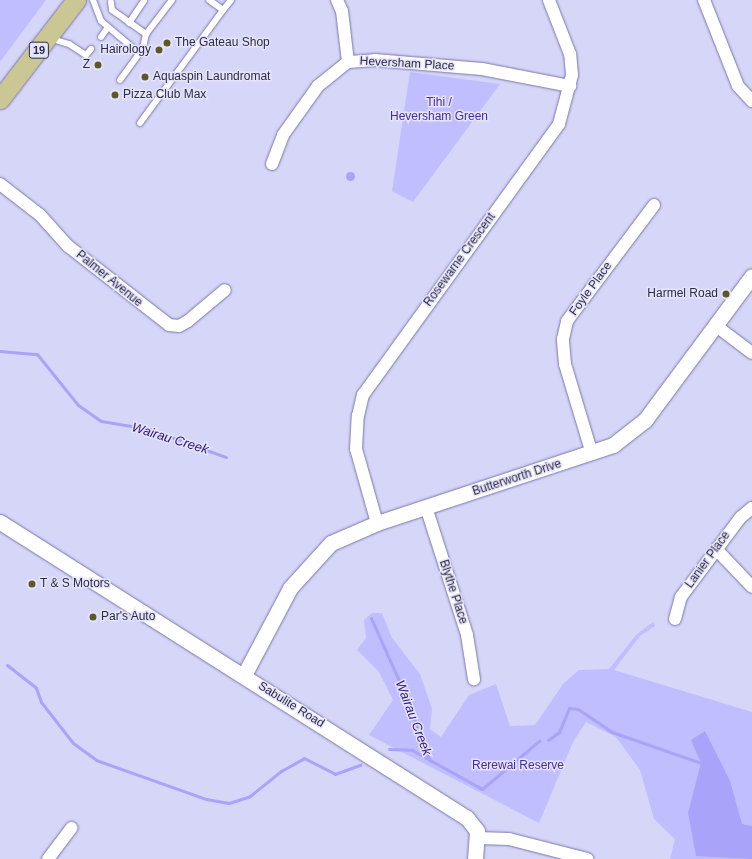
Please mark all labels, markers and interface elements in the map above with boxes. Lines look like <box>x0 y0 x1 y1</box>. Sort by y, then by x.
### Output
place label: The Gateau Shop <box>175 36 270 50</box>
marker: The Gateau Shop <box>162 38 172 48</box>
road number: 19 <box>28 41 50 59</box>
place label: Hairology <box>100 43 151 57</box>
marker: Hairology <box>154 45 164 55</box>
street label: Heversham Place <box>359 54 455 74</box>
place label: Z <box>83 58 90 72</box>
marker: Z <box>93 60 103 70</box>
place label: Aquaspin Laundromat <box>153 70 270 84</box>
marker: Aquaspin Laundromat <box>140 72 150 82</box>
place label: Pizza Club Max <box>123 88 206 102</box>
marker: Pizza Club Max <box>110 90 120 100</box>
park label: Tihi / Heversham Green <box>390 96 488 124</box>
street label: Rosewarne Crescent <box>421 210 499 310</box>
street label: Palmer Avenue <box>73 248 145 310</box>
street label: Foyle Place <box>567 259 615 319</box>
place label: Harmel Road <box>647 287 718 301</box>
marker: Harmel Road <box>721 289 731 299</box>
water label: Wairau Creek <box>130 420 210 458</box>
street label: Butterworth Drive <box>471 457 563 499</box>
street label: Lanier Place <box>683 529 733 591</box>
street label: Blythe Place <box>436 558 470 626</box>
place label: T & S Motors <box>40 577 110 591</box>
marker: T & S Motors <box>27 579 37 589</box>
place label: Par's Auto <box>101 610 156 624</box>
marker: Par's Auto <box>88 612 98 622</box>
water label: Wairau Creek <box>392 678 434 758</box>
street label: Sabulite Road <box>255 679 327 731</box>
park label: Rerewai Reserve <box>472 759 564 773</box>

